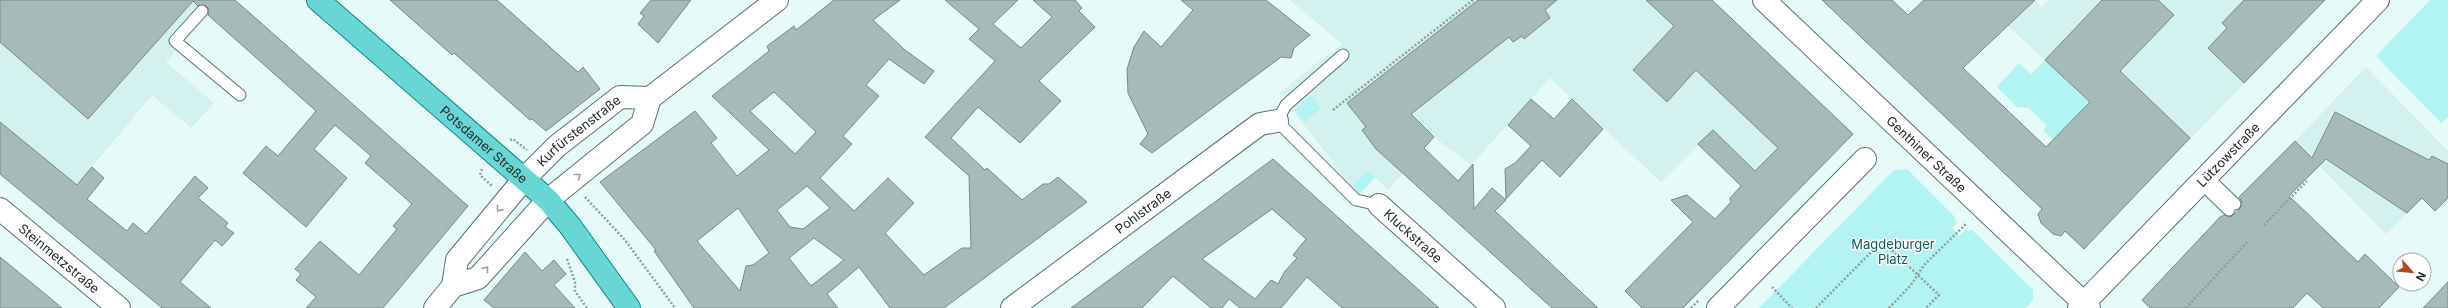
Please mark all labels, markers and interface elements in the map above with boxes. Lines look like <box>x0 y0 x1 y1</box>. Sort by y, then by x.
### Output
street label: Kurfürstenstraße <box>533 92 624 170</box>
street label: Potsdamer Straße <box>437 102 531 187</box>
street label: Genthiner Straße <box>1883 112 1970 196</box>
street label: Lützowstraße <box>2193 119 2263 190</box>
one-way arrow <box>574 173 581 180</box>
street label: Pohlstraße <box>1112 185 1174 237</box>
one-way arrow <box>496 204 503 212</box>
street label: Kluckstraße <box>1381 205 1446 266</box>
street label: Steinmetzstraße <box>16 220 103 296</box>
park label: Magdeburger Platz <box>1851 236 1935 267</box>
north arrow <box>2392 252 2432 292</box>
one-way arrow <box>482 266 489 274</box>
text: N <box>2413 270 2429 283</box>

